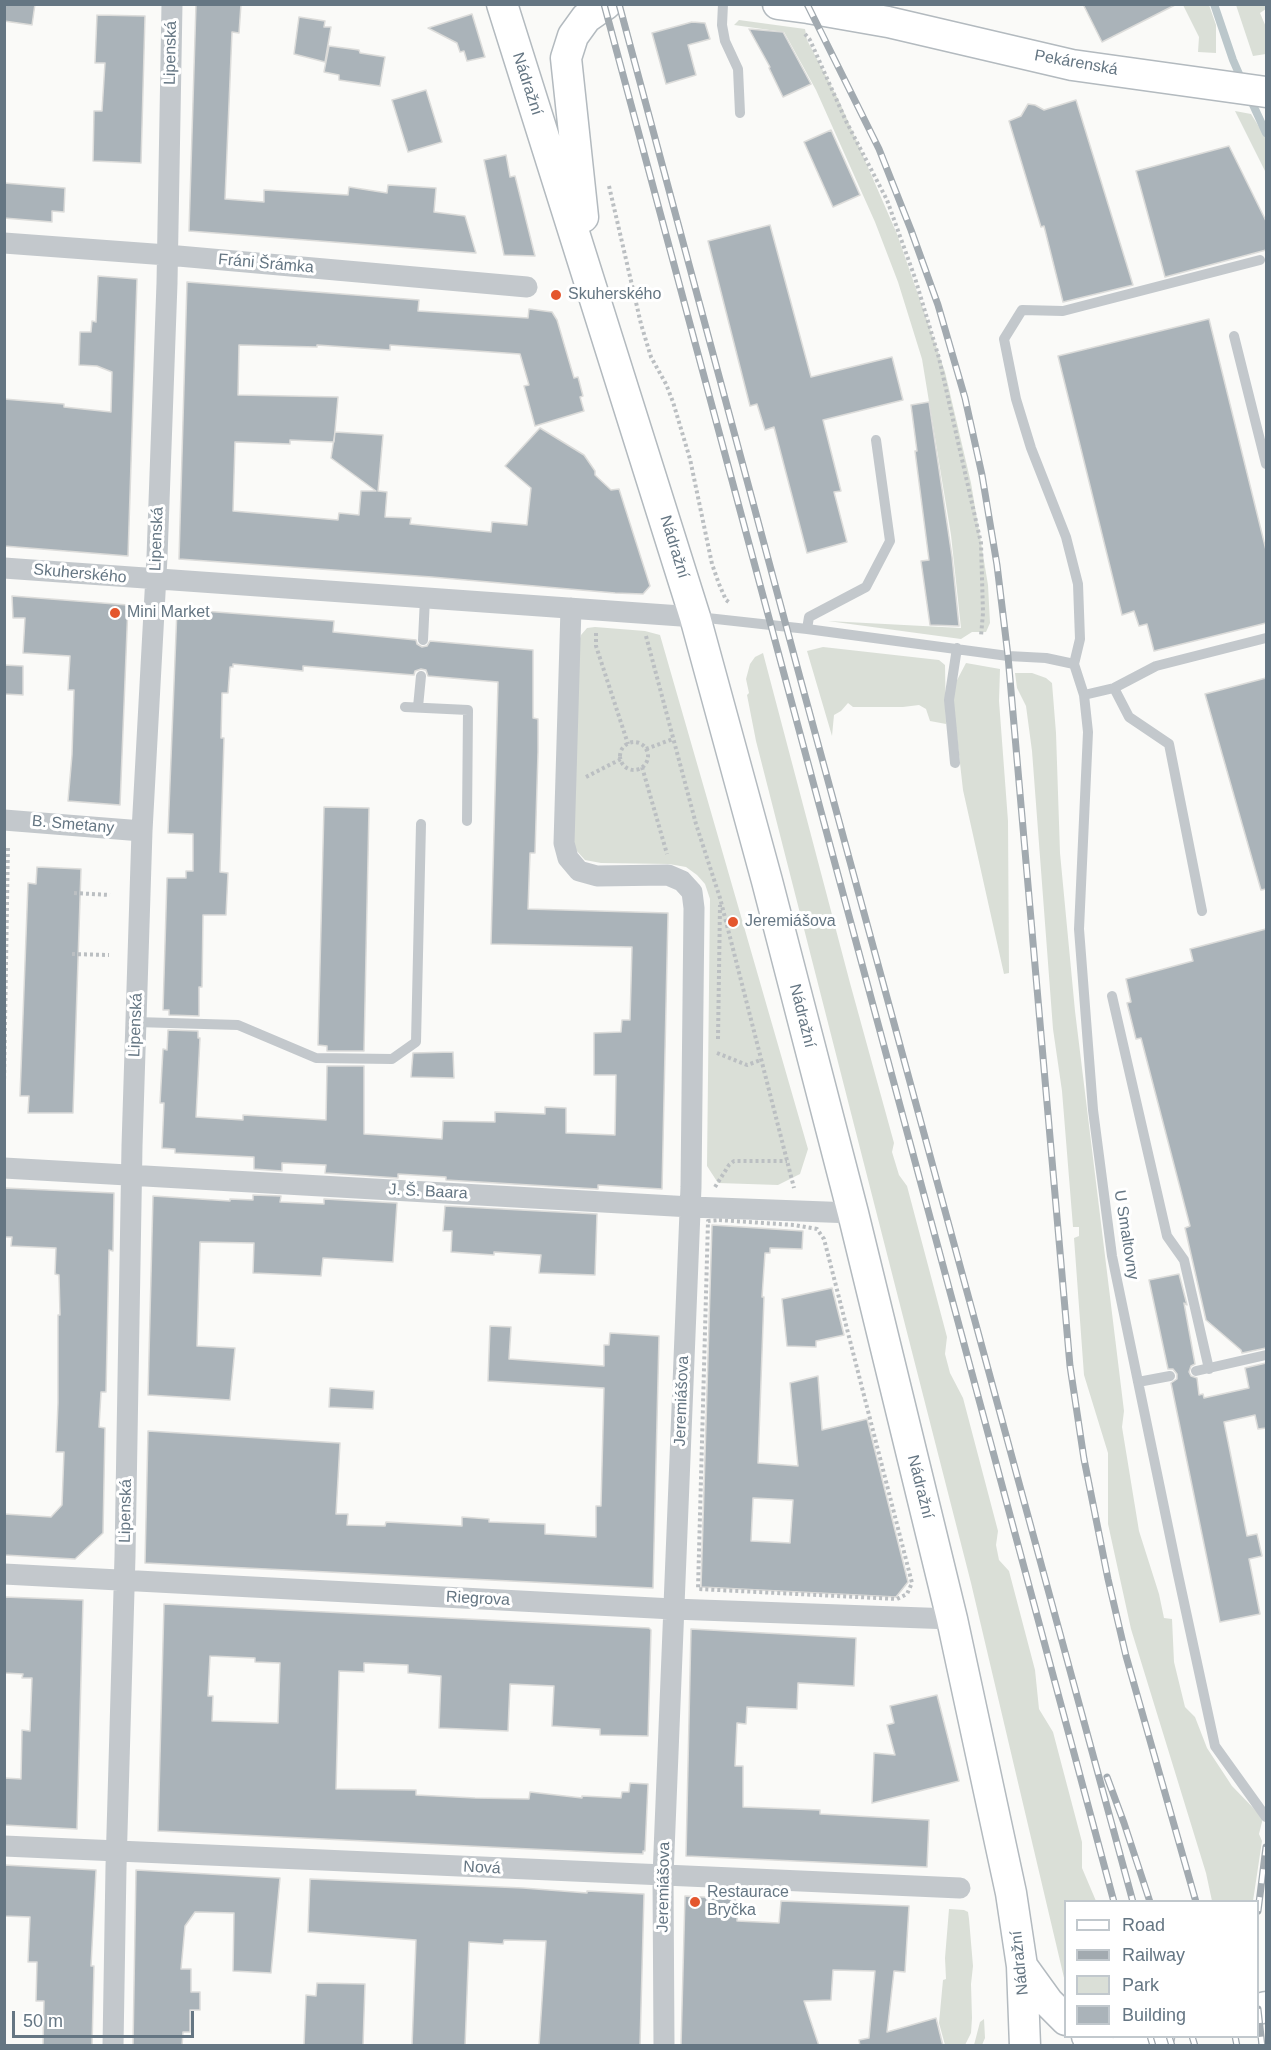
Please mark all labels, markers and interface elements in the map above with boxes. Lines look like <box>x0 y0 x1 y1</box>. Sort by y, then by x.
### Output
street label: Lipenská <box>161 21 181 85</box>
street label: Pekárenská <box>1033 46 1119 80</box>
street label: Nádražní <box>508 50 546 118</box>
street label: Fráni Šrámka <box>217 250 315 278</box>
place label: Skuherského <box>568 285 661 305</box>
marker: Skuherského <box>549 288 563 302</box>
street label: Lipenská <box>146 507 168 571</box>
street label: Nádražní <box>655 513 693 581</box>
street label: Skuherského <box>33 560 127 588</box>
place label: Mini Market <box>127 603 210 623</box>
marker: Mini Market <box>108 606 122 620</box>
street label: B. Smetany <box>31 812 115 838</box>
place label: Jeremiášova <box>745 912 836 932</box>
marker: Jeremiášova <box>726 915 740 929</box>
street label: Nádražní <box>785 982 819 1050</box>
street label: Lipenská <box>125 993 147 1057</box>
street label: J. Š. Baara <box>388 1180 468 1204</box>
street label: U Smaltovny <box>1109 1189 1143 1281</box>
street label: Jeremiášova <box>671 1355 693 1447</box>
street label: Nádražní <box>903 1453 937 1521</box>
street label: Lipenská <box>116 1479 136 1543</box>
street label: Riegrova <box>446 1588 510 1610</box>
street label: Jeremiášova <box>654 1841 674 1933</box>
street label: Nová <box>463 1857 501 1879</box>
place label: Restaurace Bryčka <box>707 1883 789 1921</box>
marker: Restaurace Bryčka <box>688 1895 702 1909</box>
legend <box>1064 1900 1259 2038</box>
text: Road <box>1122 1915 1165 1935</box>
street label: Nádražní <box>1007 1930 1033 1996</box>
text: Railway <box>1122 1945 1185 1965</box>
text: Park <box>1122 1975 1159 1995</box>
scale bar <box>15 1999 196 2037</box>
text: Building <box>1122 2005 1186 2025</box>
text: 50 m <box>23 2011 63 2031</box>

